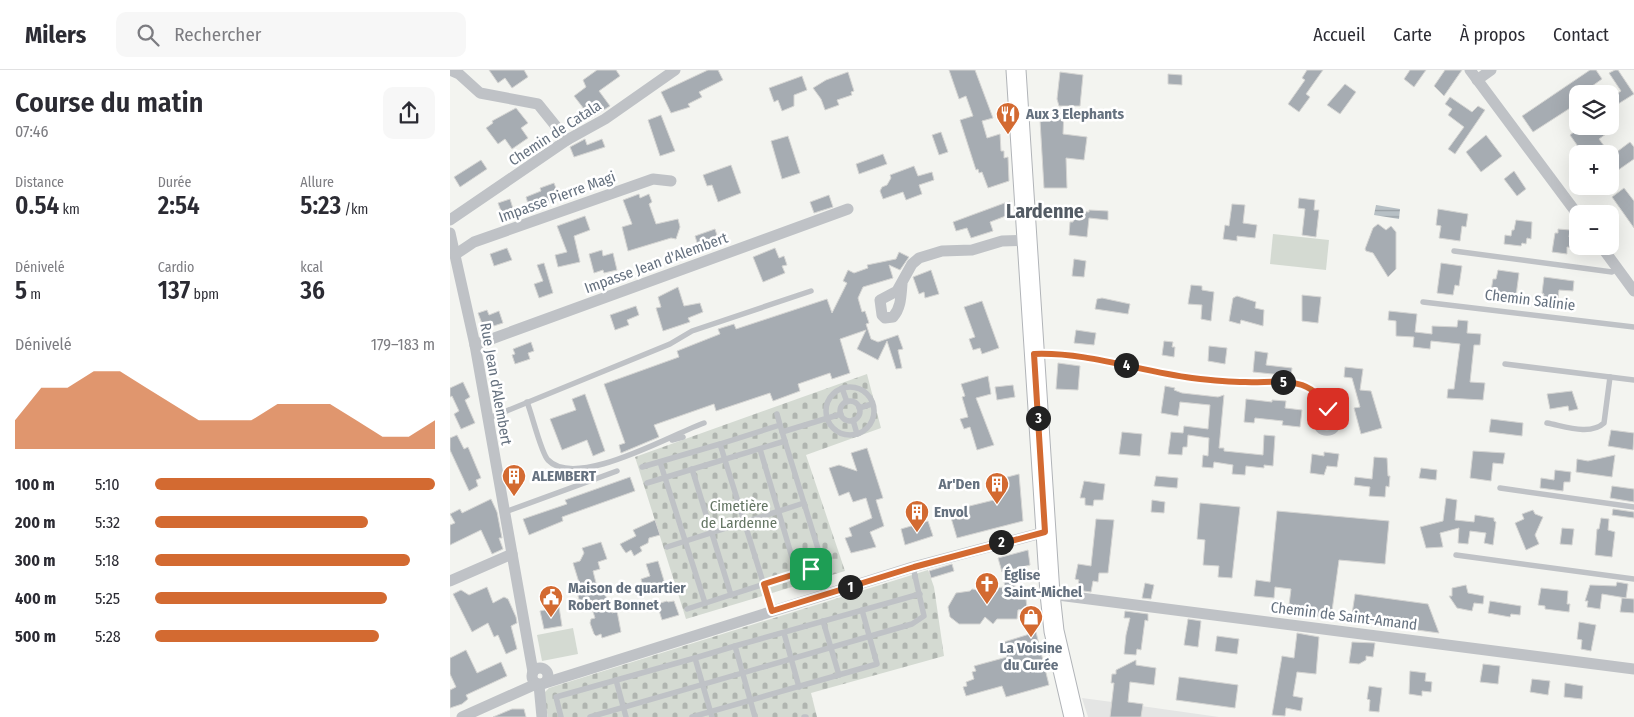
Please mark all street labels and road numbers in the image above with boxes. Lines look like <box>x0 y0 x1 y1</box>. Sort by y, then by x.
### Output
street label: Chemin de Catala <box>505 96 605 170</box>
street label: Impasse Pierre Magi <box>496 168 618 226</box>
street label: Impasse Jean d'Alembert <box>582 229 730 297</box>
street label: Chemin Salinie <box>1484 286 1576 314</box>
street label: Rue Jean d'Alembert <box>476 321 516 447</box>
street label: Chemin de Saint-Amand <box>1270 598 1418 634</box>

